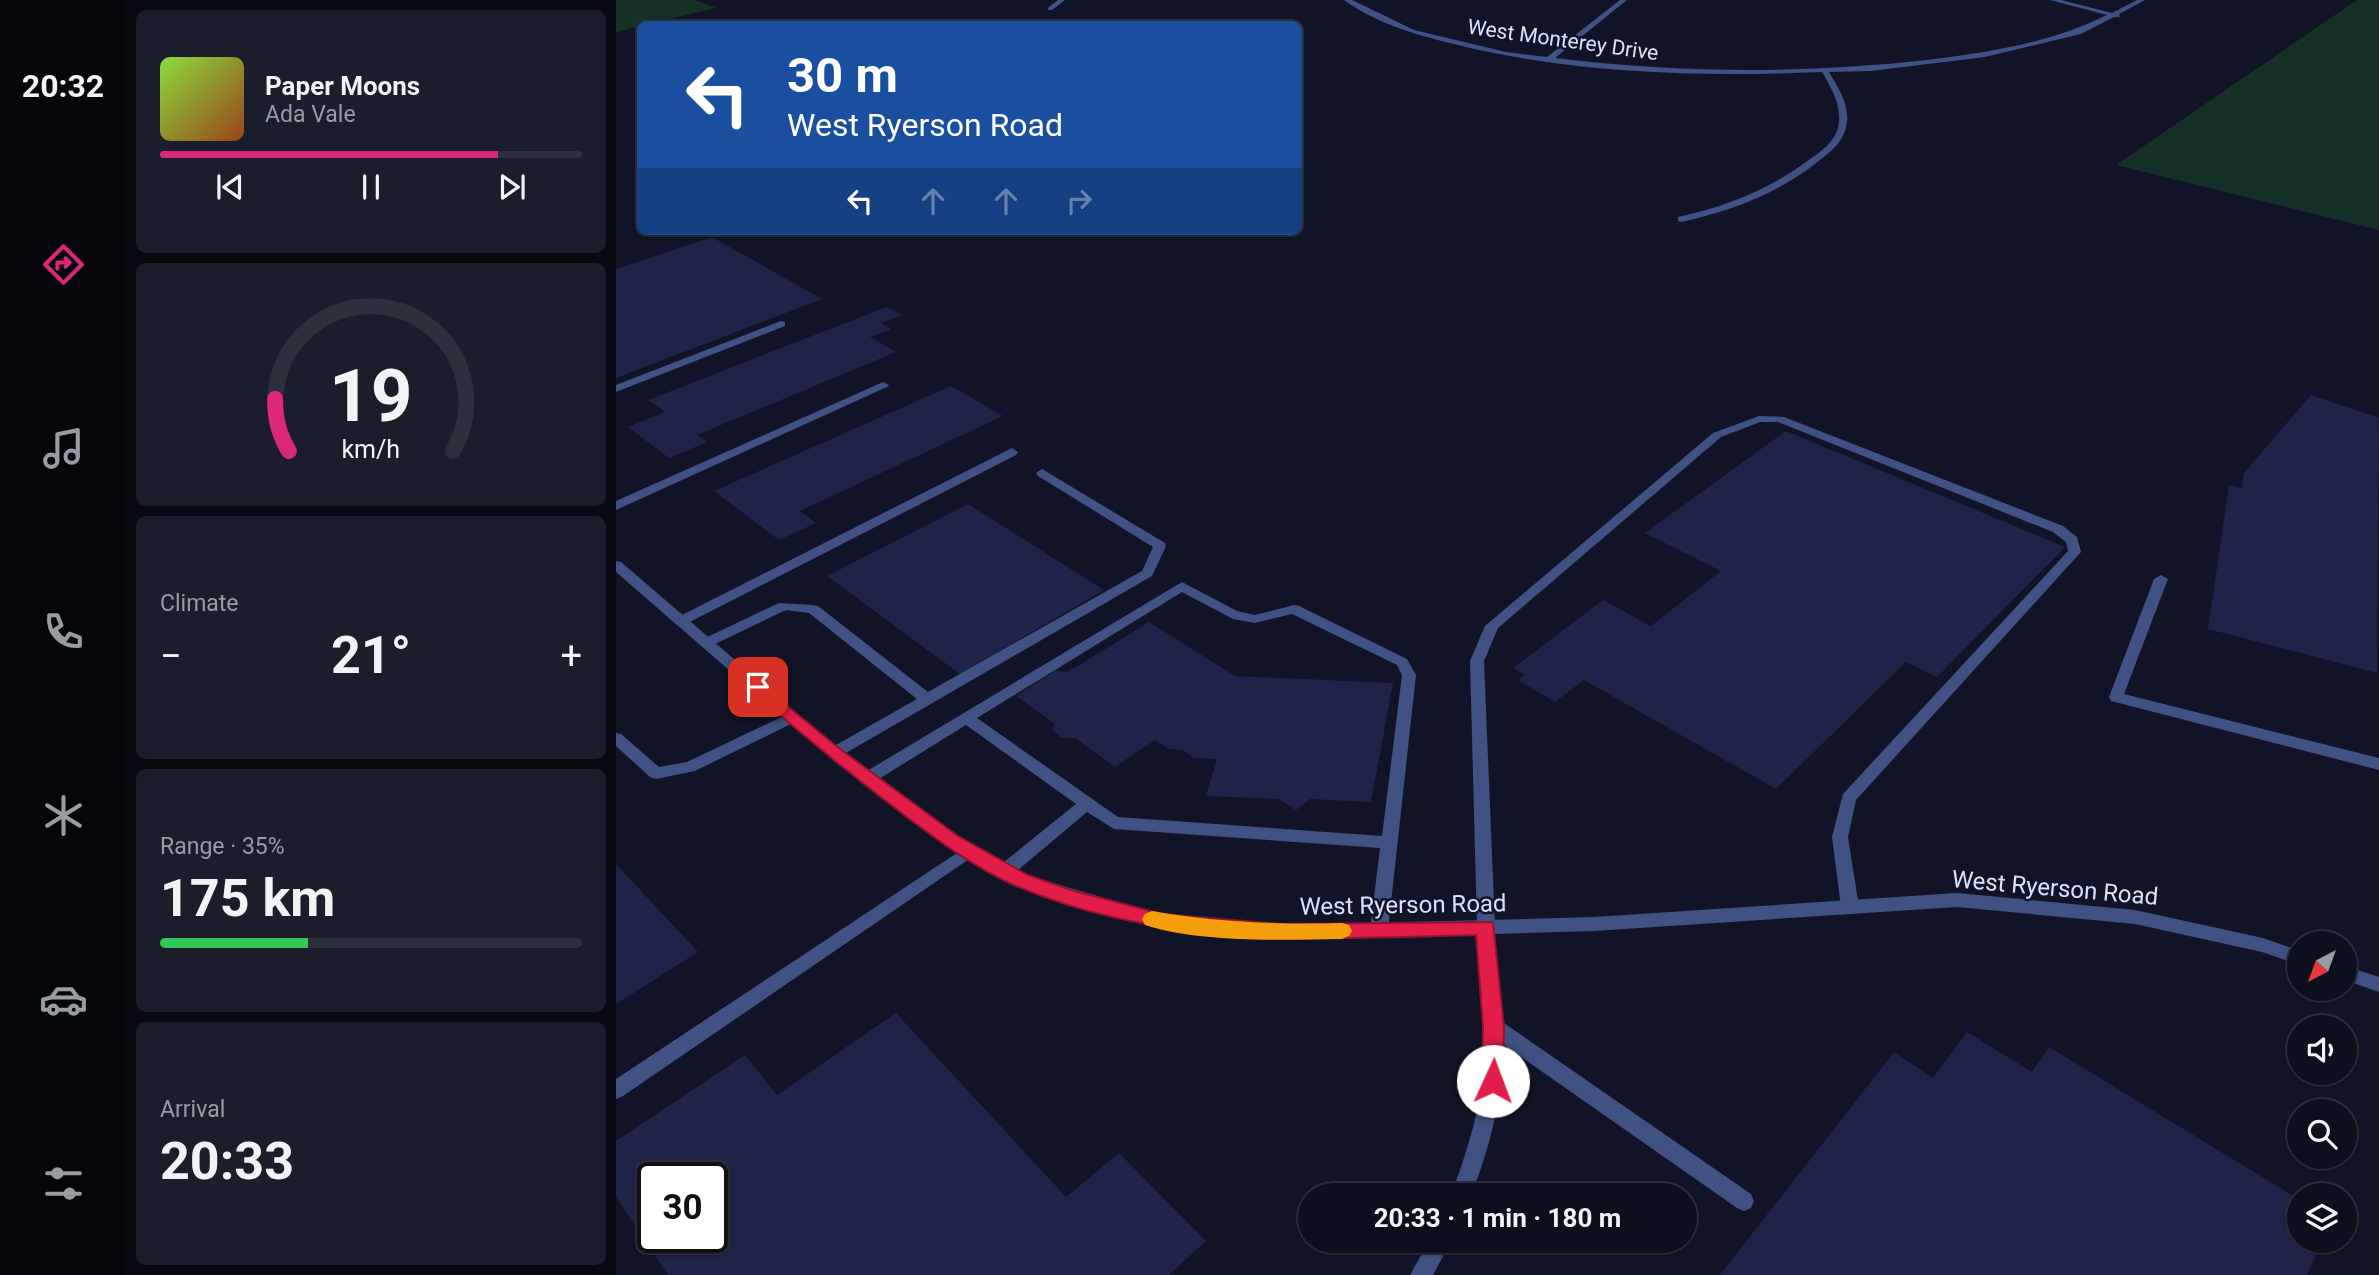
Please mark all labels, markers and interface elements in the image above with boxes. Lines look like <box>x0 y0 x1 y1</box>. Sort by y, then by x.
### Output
street label: West Monterey Drive <box>1466 15 1660 65</box>
text: 30 m <box>787 47 898 104</box>
icon: left <box>672 49 763 140</box>
text: 20:32 <box>22 67 104 105</box>
text: Paper Moons <box>265 71 420 101</box>
text: Ada Vale <box>265 101 356 128</box>
text: West Ryerson Road <box>787 106 1063 144</box>
icon: previous <box>211 168 249 206</box>
icon: pause <box>352 168 390 206</box>
icon: next <box>493 168 531 206</box>
icon: left <box>841 182 879 220</box>
icon: ahead <box>914 182 952 220</box>
icon: ahead <box>987 182 1025 220</box>
icon: right <box>1060 182 1098 220</box>
icon: directions <box>39 240 88 289</box>
text: 19 <box>329 353 413 439</box>
icon: music <box>39 424 88 473</box>
text: km/h <box>342 434 400 463</box>
text: Climate <box>160 590 239 617</box>
icon: phone <box>39 607 88 656</box>
text: 21° <box>331 625 411 686</box>
text: − <box>160 634 182 678</box>
text: + <box>560 634 582 678</box>
pin <box>728 657 788 717</box>
icon: arrive <box>739 668 777 706</box>
icon: climate <box>39 791 88 840</box>
text: Range · 35% <box>160 833 285 860</box>
street label: West Ryerson Road <box>1951 865 2159 911</box>
text: 175 km <box>160 868 335 929</box>
street label: West Ryerson Road <box>1299 889 1507 921</box>
north arrow <box>2287 931 2357 1001</box>
map controls <box>2287 931 2357 1253</box>
icon: car <box>39 975 88 1024</box>
button: sound <box>2287 1015 2357 1085</box>
position arrow <box>1456 1044 1530 1118</box>
text: Arrival <box>160 1096 225 1123</box>
button: search <box>2287 1099 2357 1169</box>
text: 20:33 <box>160 1131 294 1192</box>
icon: filters <box>39 1159 88 1208</box>
speed limit sign: 30 <box>637 1162 728 1253</box>
button: layers <box>2287 1183 2357 1253</box>
text: 20:33 · 1 min · 180 m <box>1374 1203 1621 1233</box>

